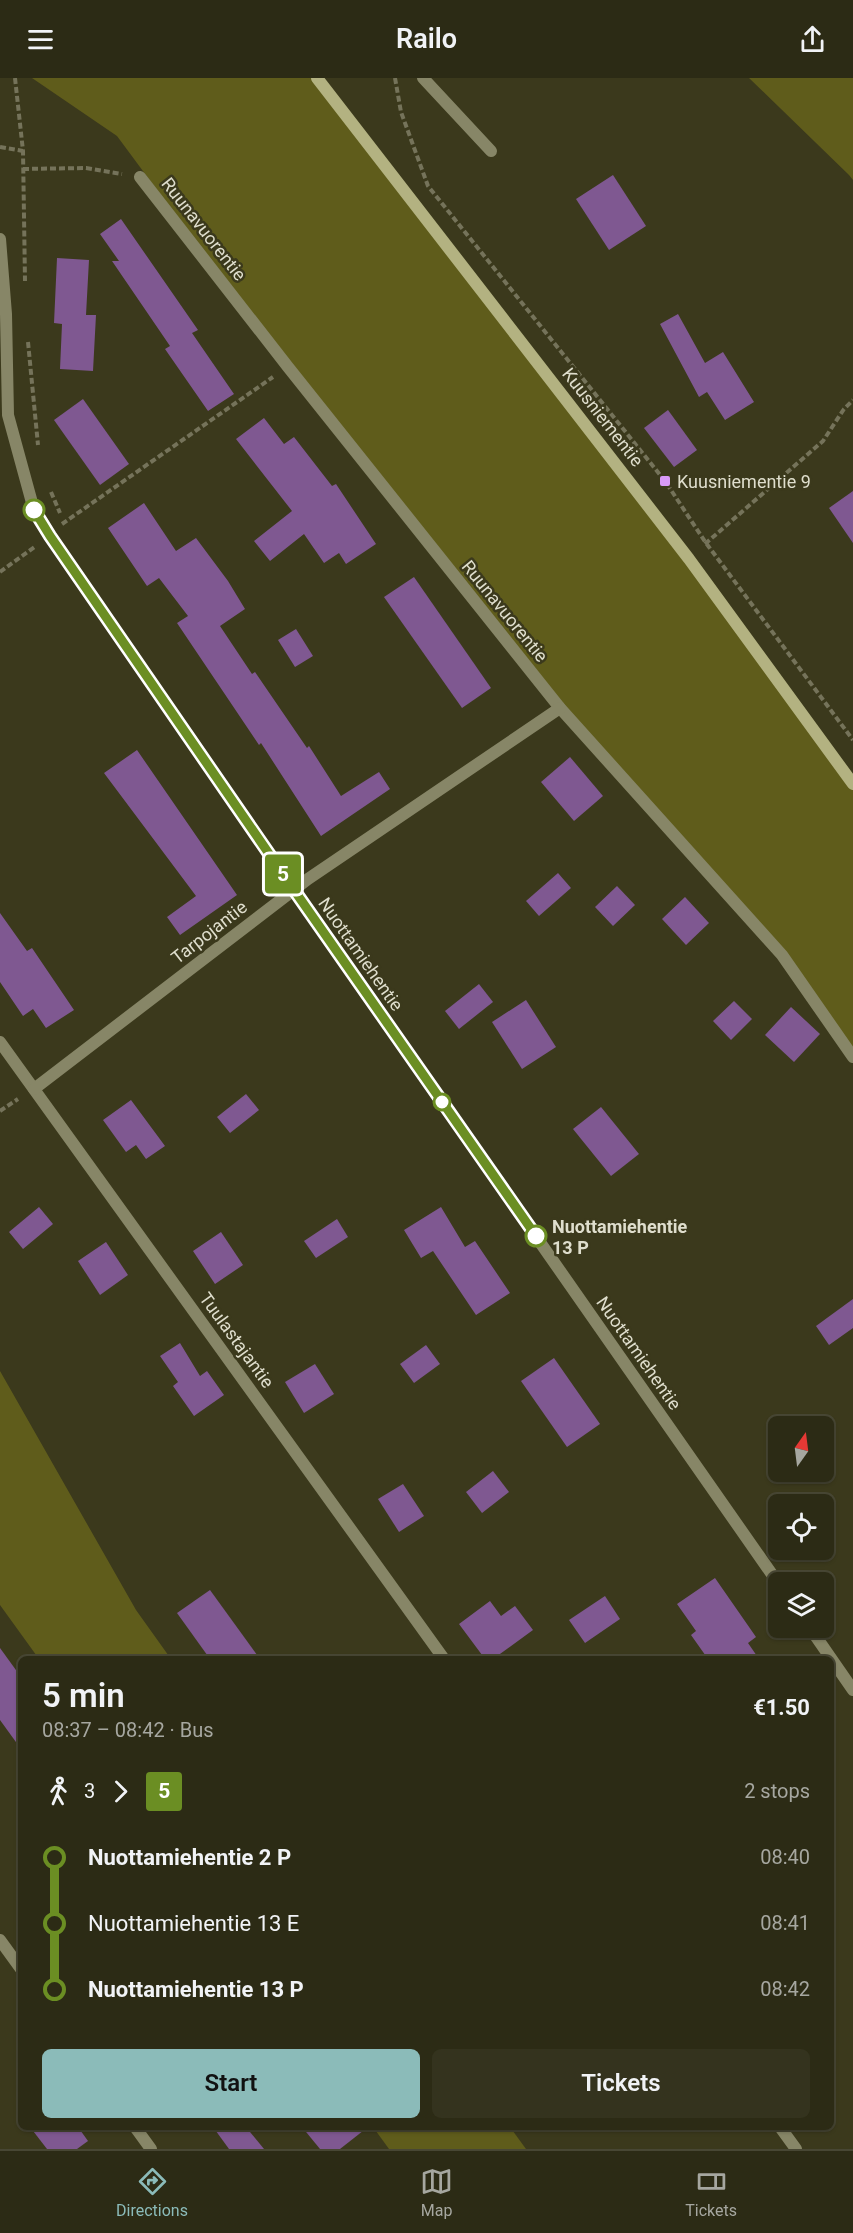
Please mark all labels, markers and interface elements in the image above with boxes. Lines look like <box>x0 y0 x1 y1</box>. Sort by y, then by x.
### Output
icon: menu <box>24 23 57 56</box>
text: Railo <box>396 23 457 55</box>
icon: share <box>796 23 829 56</box>
street label: Ruunavuorentie <box>157 173 251 285</box>
street label: Kuusniementie <box>558 364 648 470</box>
place label: Kuusniementie 9 <box>677 471 811 492</box>
marker: Kuusniementie 9 <box>658 474 672 488</box>
unlabelled marker <box>23 499 45 521</box>
street label: Ruunavuorentie <box>458 556 552 666</box>
line badge: 5 <box>264 854 302 894</box>
text: 5 <box>277 862 289 886</box>
street label: Nuottamiehentie <box>314 893 408 1015</box>
street label: Tarpojantie <box>167 896 251 968</box>
unlabelled marker <box>433 1093 451 1111</box>
place label: Nuottamiehentie 13 P <box>552 1216 688 1258</box>
marker: Nuottamiehentie 13 P <box>525 1225 547 1247</box>
street label: Tuulastajantie <box>195 1288 279 1392</box>
street label: Nuottamiehentie <box>592 1292 686 1414</box>
north arrow <box>768 1416 834 1482</box>
map controls <box>768 1416 834 1638</box>
button: locate <box>768 1494 834 1560</box>
button: layers <box>768 1572 834 1638</box>
text: 5 min <box>42 1676 125 1715</box>
text: €1.50 <box>753 1695 810 1720</box>
text: 08:37 – 08:42 · Bus <box>42 1718 214 1742</box>
icon: walk <box>42 1775 75 1808</box>
icon: forward <box>104 1775 137 1808</box>
text: 3 <box>84 1779 95 1803</box>
text: 5 <box>158 1779 170 1803</box>
text: 2 stops <box>744 1779 810 1803</box>
text: Nuottamiehentie 2 P <box>88 1845 291 1870</box>
text: 08:40 <box>760 1845 810 1869</box>
text: Nuottamiehentie 13 E <box>88 1911 299 1936</box>
text: 08:41 <box>760 1911 810 1935</box>
text: Nuottamiehentie 13 P <box>88 1977 304 2002</box>
text: 08:42 <box>760 1977 810 2001</box>
button: Start <box>42 2049 420 2118</box>
button: Tickets <box>432 2049 810 2118</box>
tab: Directions <box>116 2165 188 2220</box>
tab: Map <box>420 2165 453 2220</box>
tab: Tickets <box>685 2165 737 2220</box>

